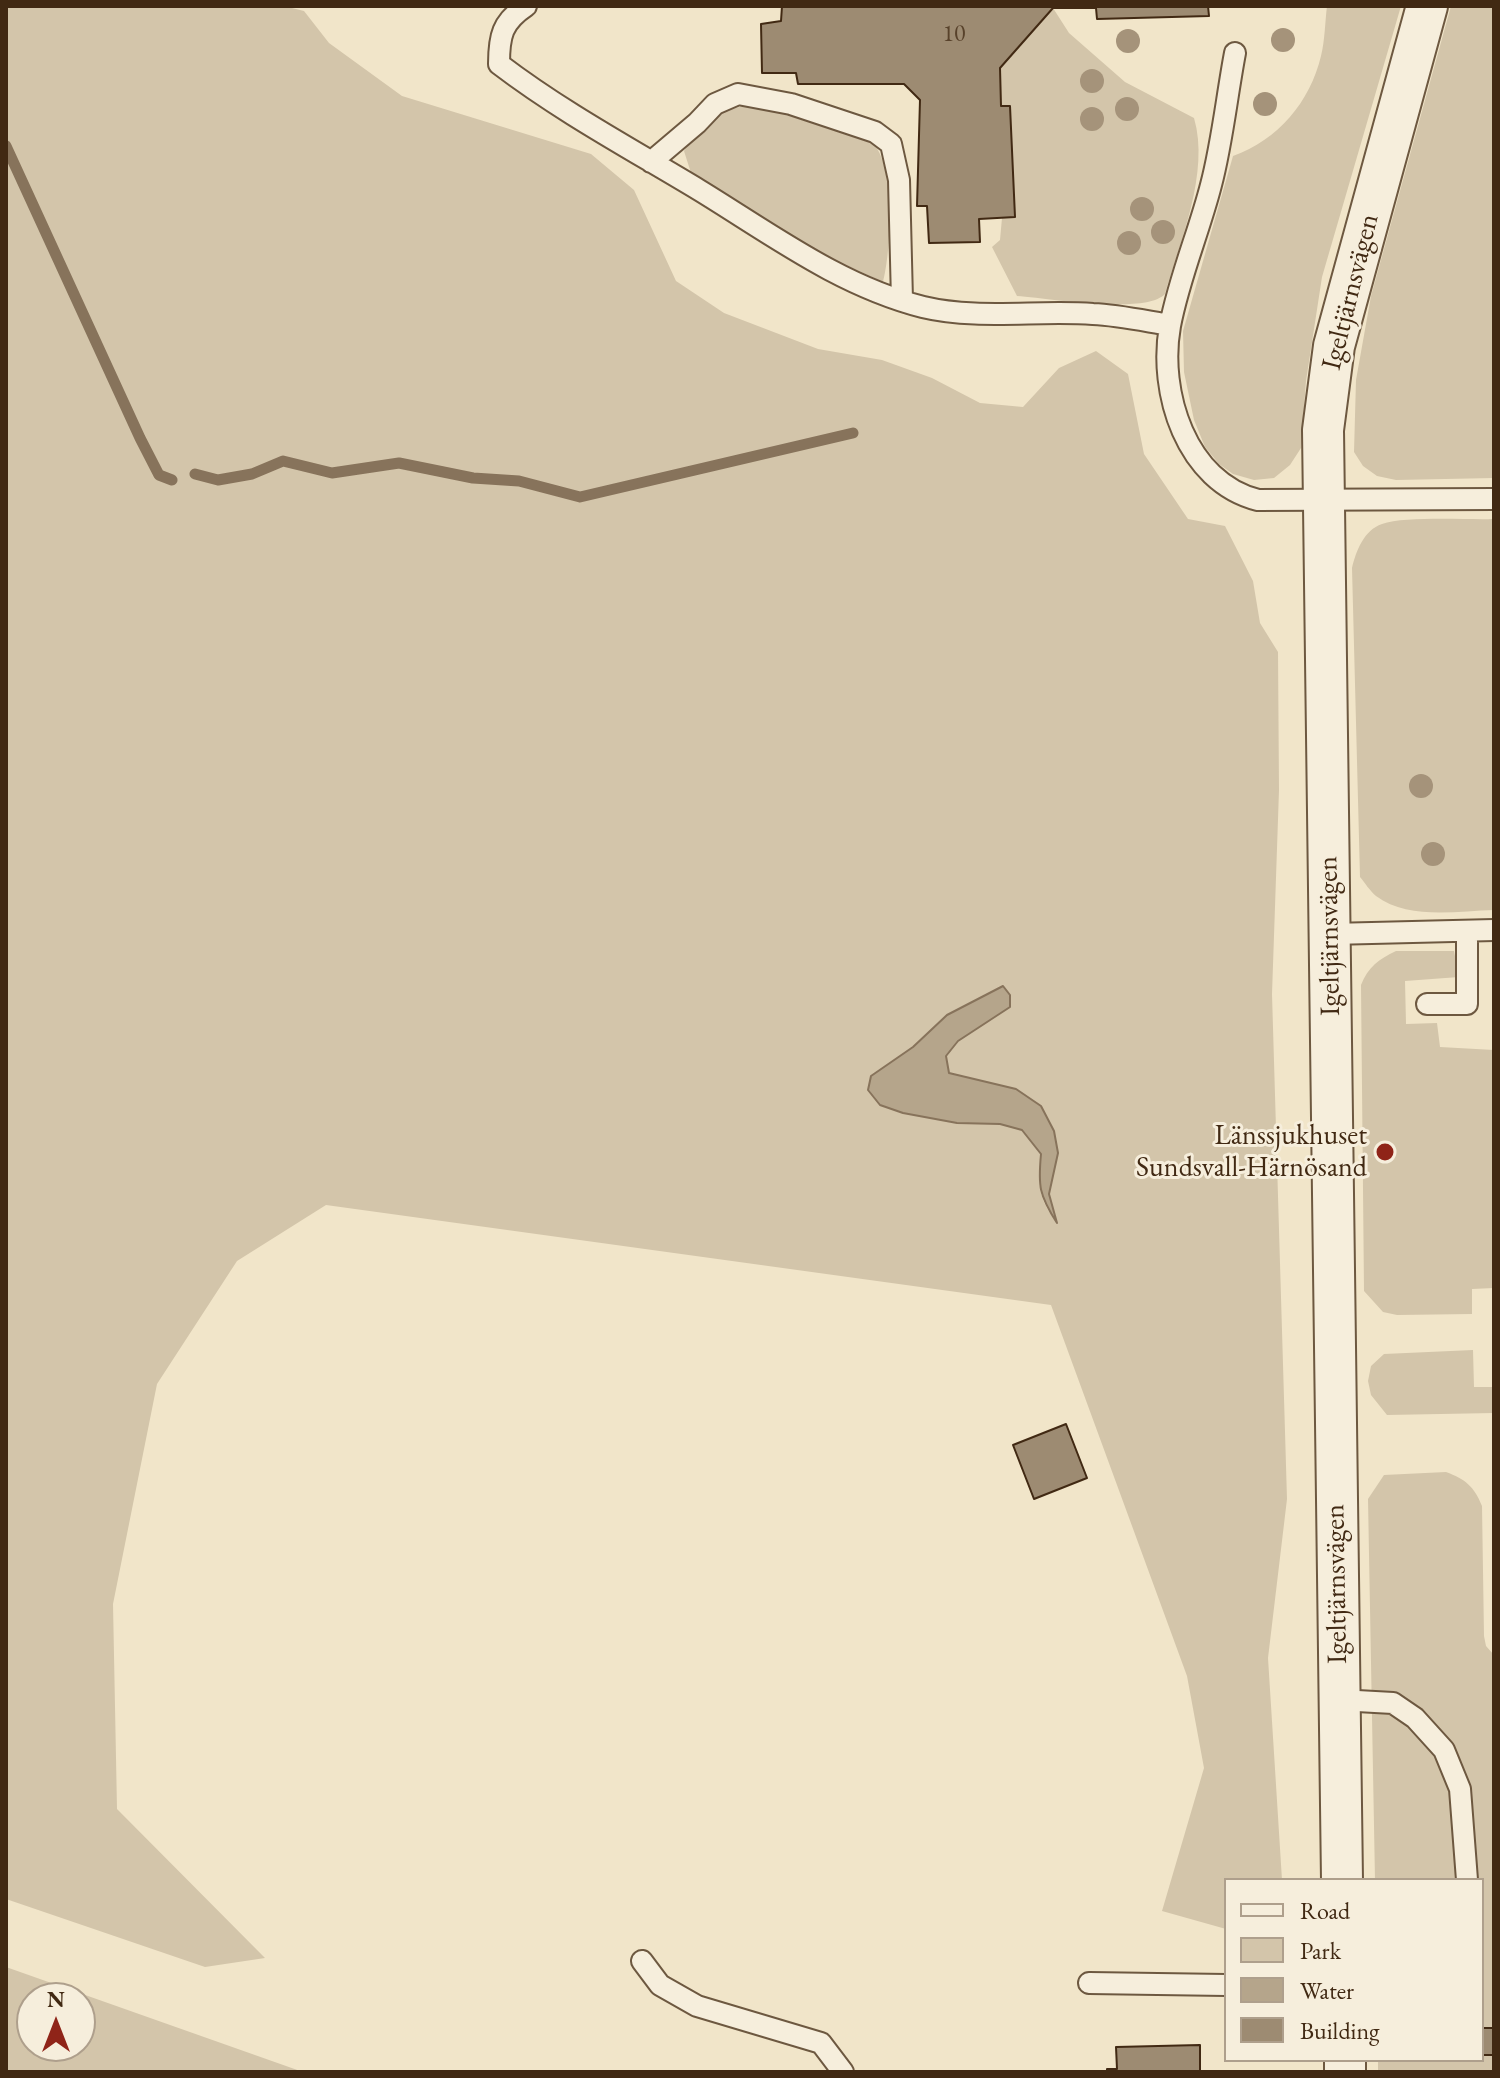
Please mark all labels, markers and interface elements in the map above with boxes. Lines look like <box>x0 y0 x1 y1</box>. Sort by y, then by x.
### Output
house number: 10 <box>942 20 966 48</box>
street label: Igeltjärnsvägen <box>1315 210 1387 374</box>
street label: Igeltjärnsvägen <box>1312 856 1348 1016</box>
place label: Länssjukhuset Sundsvall-Härnösand <box>1136 1119 1367 1185</box>
marker: Länssjukhuset Sundsvall-Härnösand <box>1374 1141 1396 1163</box>
street label: Igeltjärnsvägen <box>1319 1504 1355 1664</box>
legend <box>1224 1878 1484 2062</box>
text: Road <box>1300 1895 1350 1926</box>
text: Park <box>1300 1935 1341 1966</box>
text: Water <box>1300 1975 1354 2006</box>
north arrow <box>16 1982 96 2062</box>
text: N <box>47 1985 65 2014</box>
text: Building <box>1300 2015 1380 2046</box>

